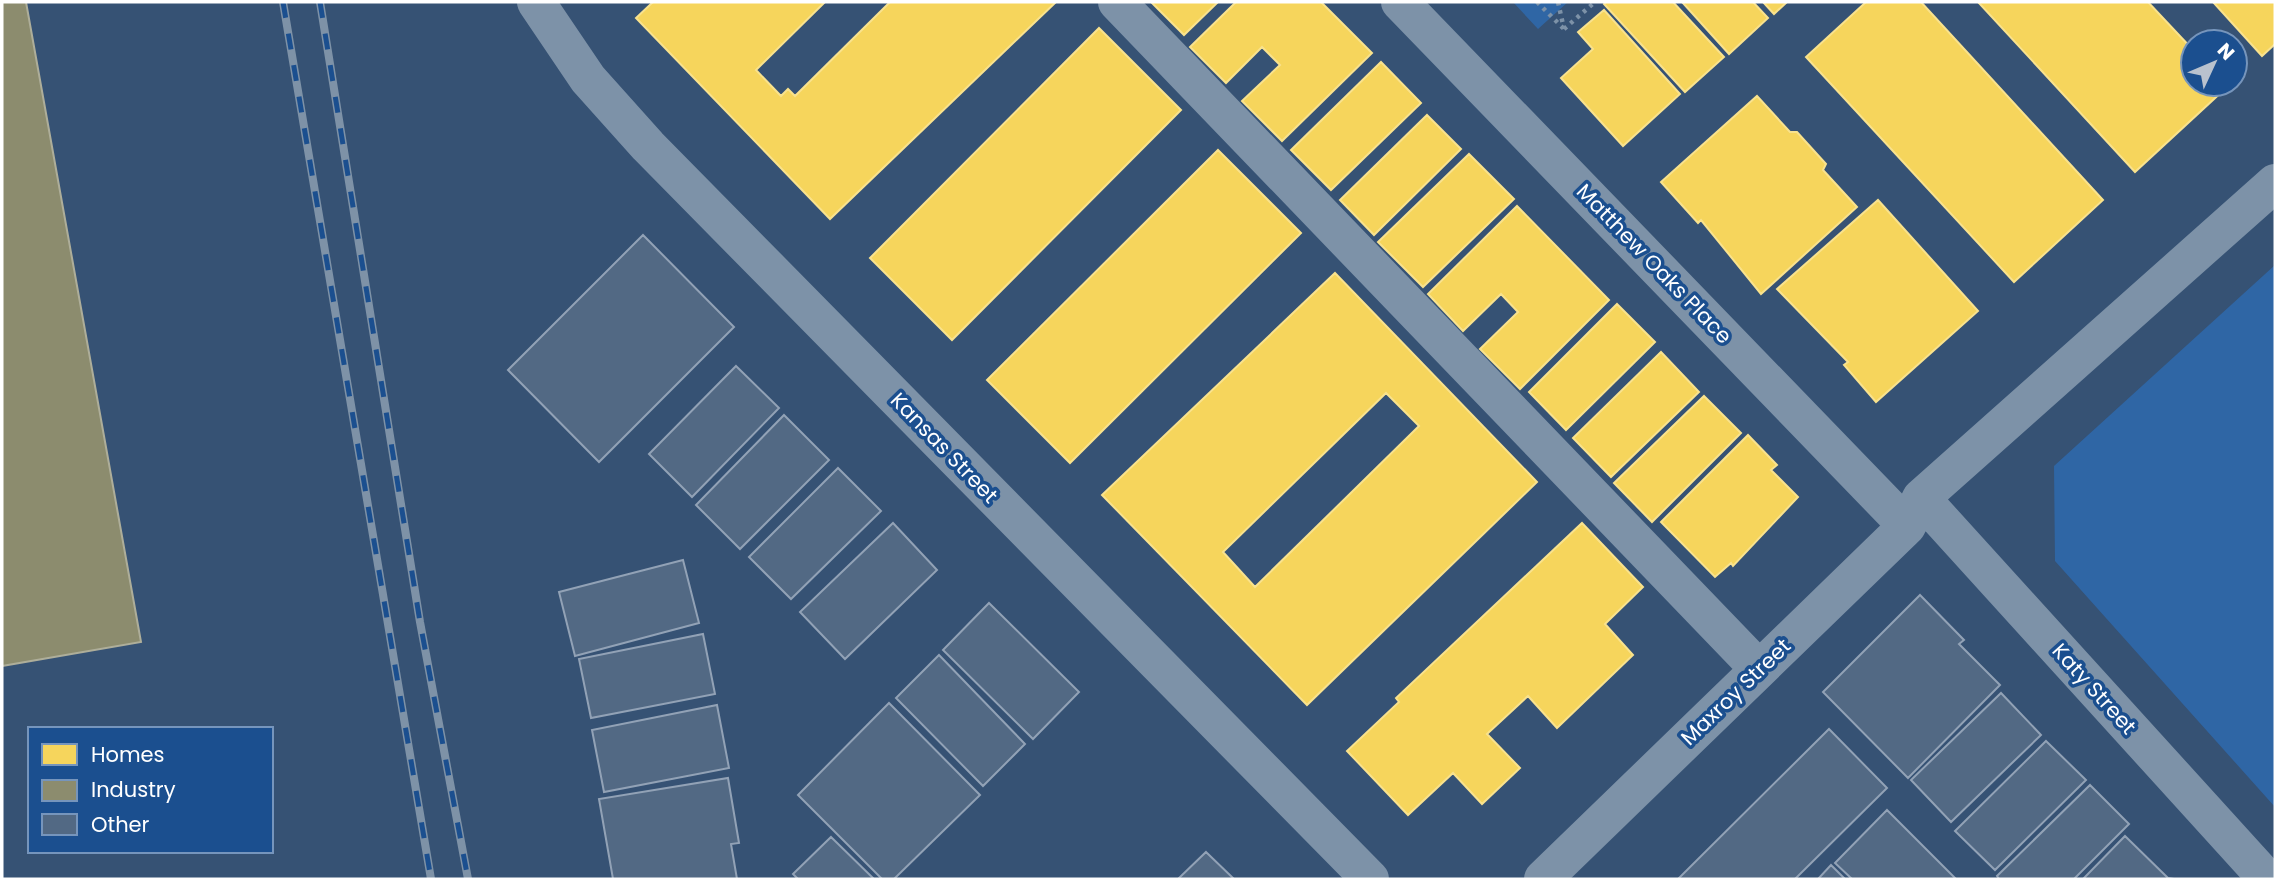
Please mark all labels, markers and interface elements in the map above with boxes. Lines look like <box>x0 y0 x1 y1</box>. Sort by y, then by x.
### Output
north arrow <box>2179 28 2249 98</box>
text: N <box>2211 37 2241 66</box>
street label: Matthew Oaks Place <box>1570 177 1739 350</box>
street label: Kansas Street <box>884 386 1005 509</box>
street label: Maxroy Street <box>1674 632 1797 752</box>
street label: Katy Street <box>2046 637 2143 740</box>
legend <box>28 727 273 853</box>
text: Homes <box>91 740 165 769</box>
text: Industry <box>91 775 176 804</box>
text: Other <box>91 810 150 839</box>

